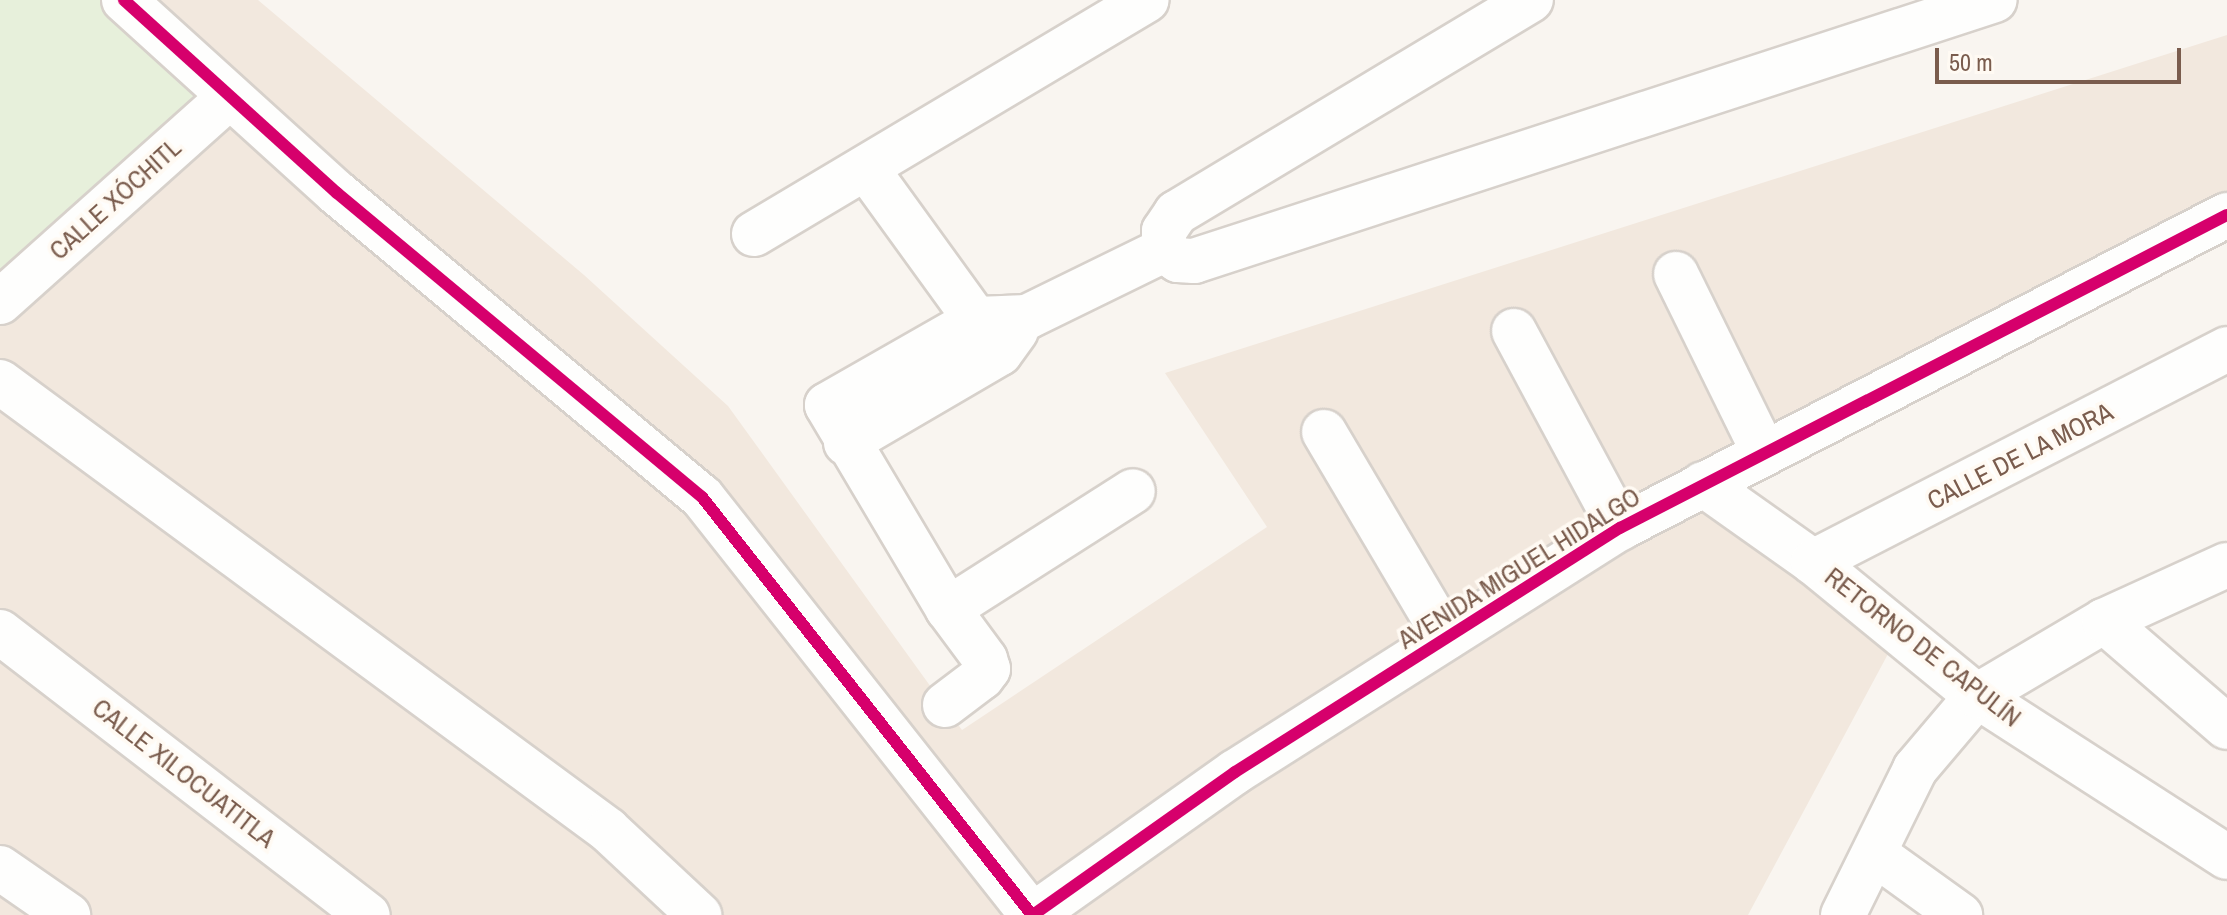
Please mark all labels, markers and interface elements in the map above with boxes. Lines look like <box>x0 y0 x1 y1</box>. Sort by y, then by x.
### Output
scale bar <box>1939 32 2185 82</box>
text: 50 m <box>1949 46 1993 78</box>
street label: CALLE XÓCHITL <box>43 132 187 266</box>
street label: CALLE DE LA MORA <box>1922 396 2118 516</box>
street label: AVENIDA MIGUEL HIDALGO <box>1391 480 1647 656</box>
street label: RETORNO DE CAPULÍN <box>1819 561 2027 733</box>
street label: CALLE XILOCUATITLA <box>86 692 282 854</box>

